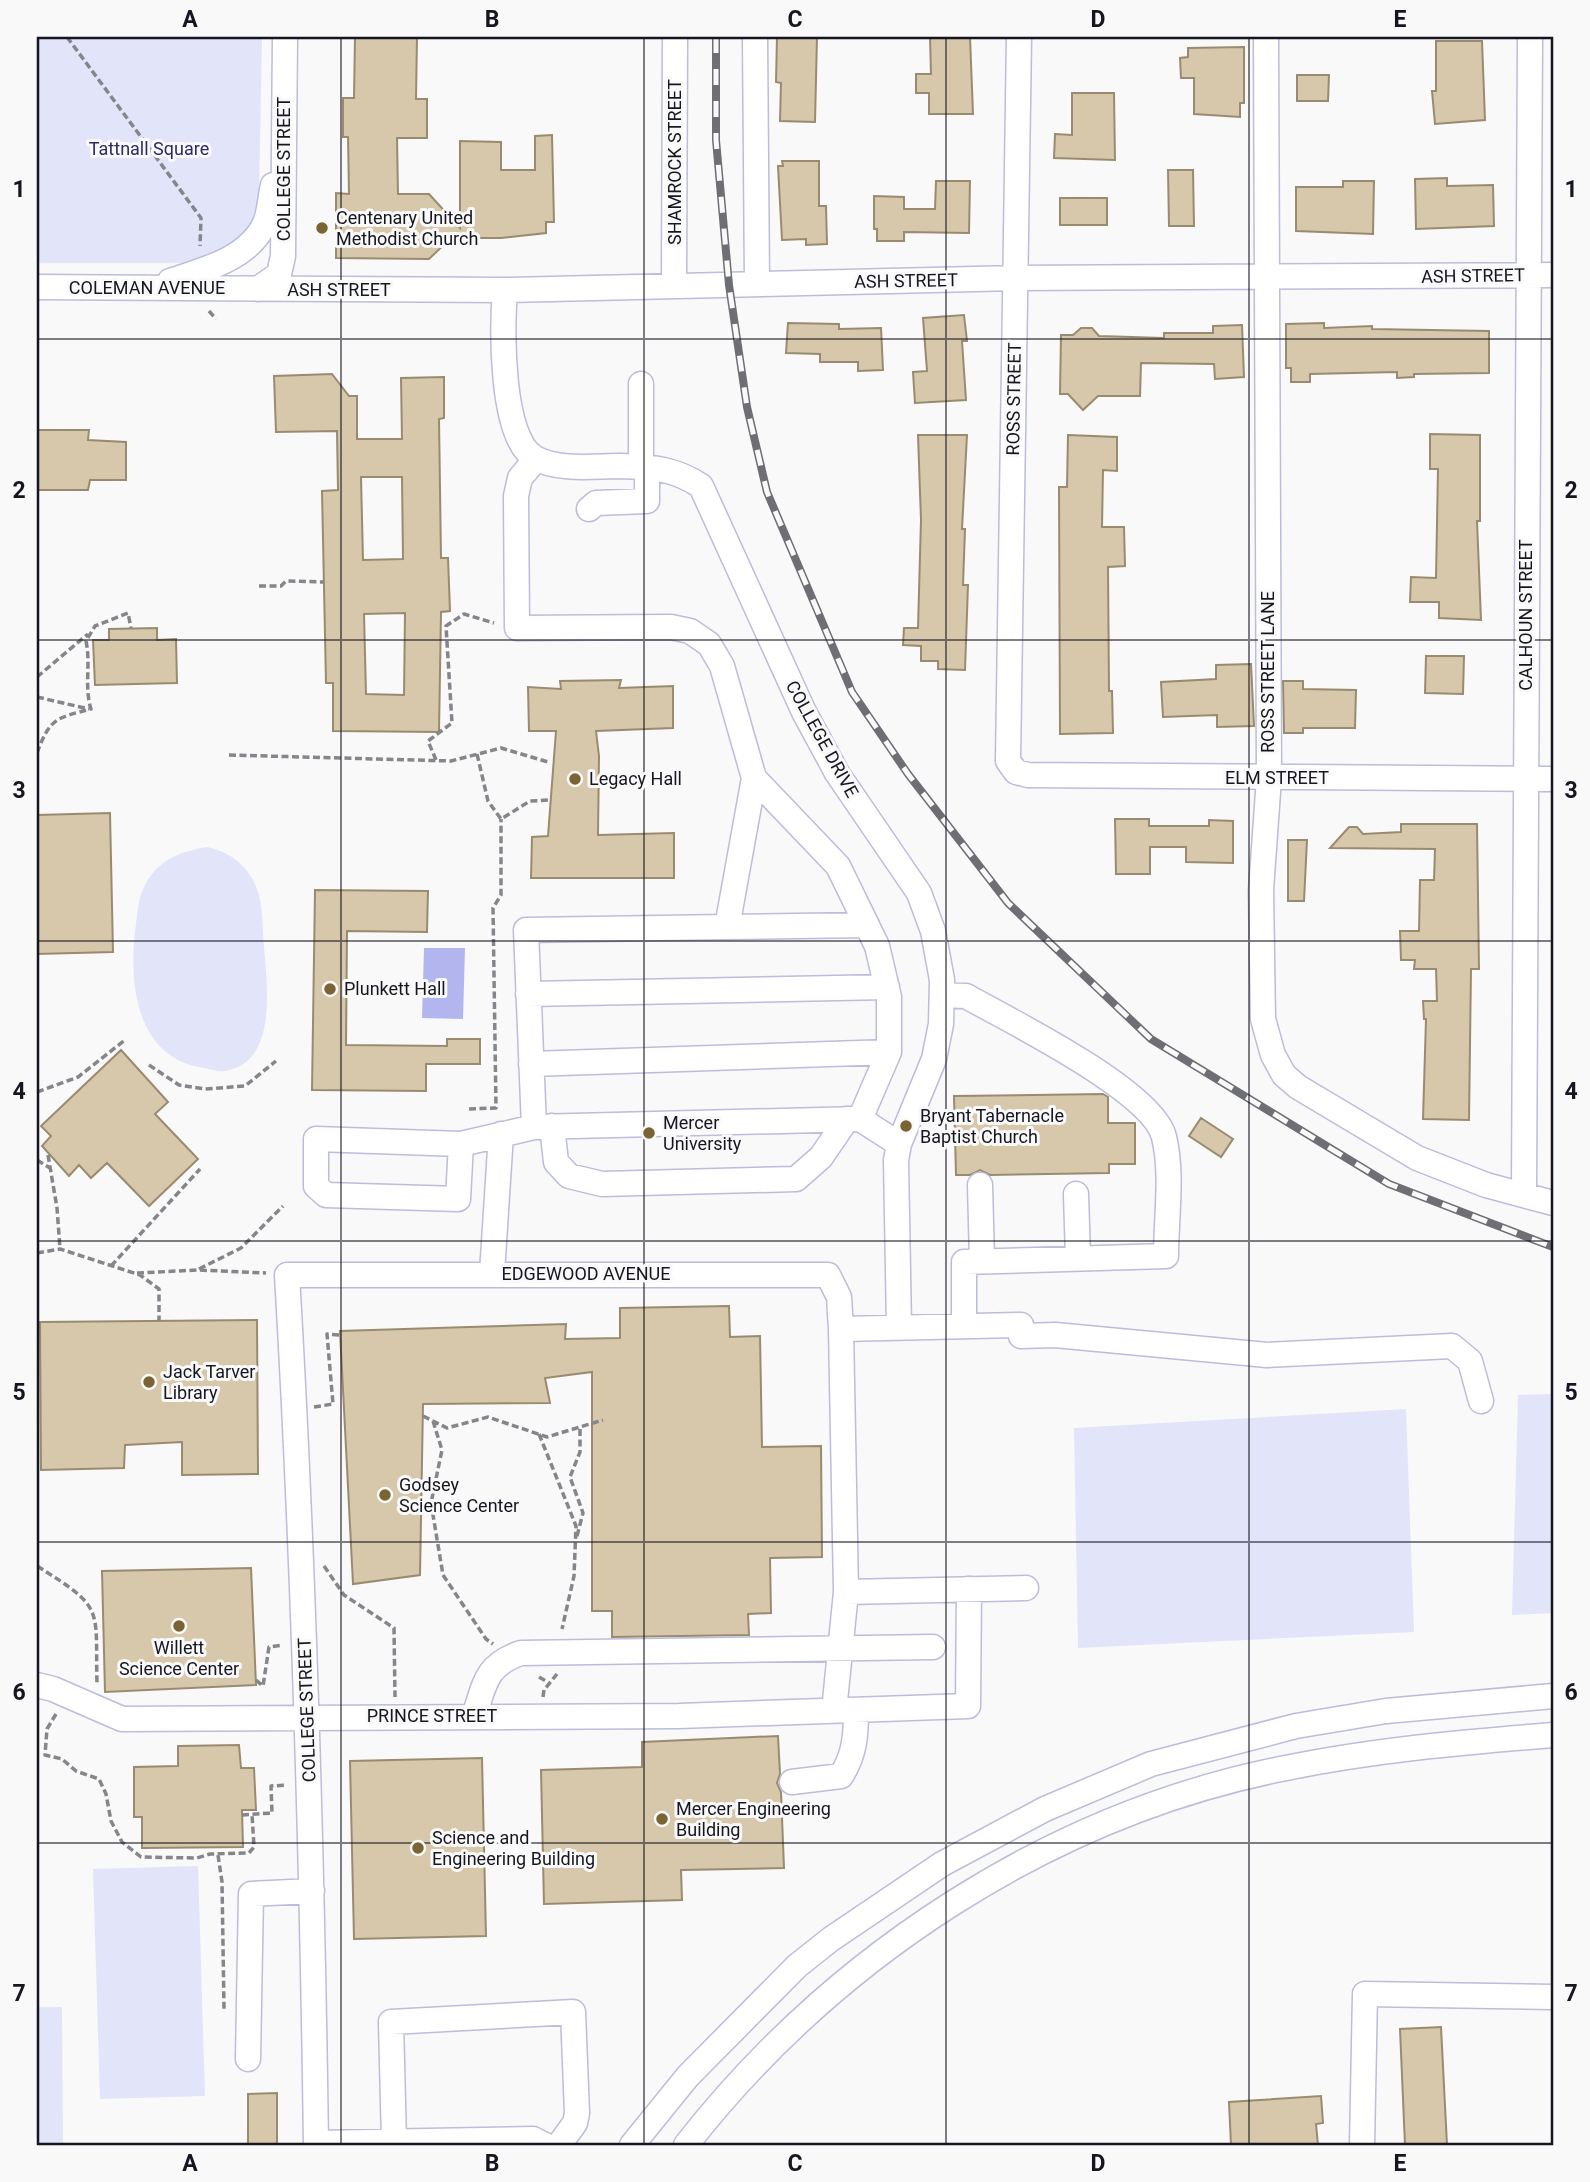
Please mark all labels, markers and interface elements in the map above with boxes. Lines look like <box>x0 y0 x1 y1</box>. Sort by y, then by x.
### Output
text: A <box>182 6 198 33</box>
text: B <box>485 6 499 33</box>
text: C <box>787 6 803 33</box>
text: D <box>1091 6 1105 33</box>
text: E <box>1394 6 1407 33</box>
street label: SHAMROCK STREET <box>664 79 685 245</box>
street label: COLLEGE STREET <box>273 96 294 241</box>
park label: Tattnall Square <box>89 138 209 159</box>
text: 1 <box>12 176 26 203</box>
text: 1 <box>1564 176 1578 203</box>
place label: Centenary United Methodist Church <box>336 207 478 249</box>
marker: Centenary United Methodist Church <box>314 220 330 236</box>
street label: ASH STREET <box>1421 264 1525 287</box>
street label: ASH STREET <box>854 269 958 292</box>
street label: COLEMAN AVENUE <box>69 277 225 298</box>
street label: ASH STREET <box>287 279 391 300</box>
street label: ROSS STREET <box>1002 342 1025 456</box>
text: 2 <box>12 477 26 504</box>
text: 2 <box>1564 477 1578 504</box>
street label: CALHOUN STREET <box>1515 539 1536 691</box>
street label: ROSS STREET LANE <box>1257 591 1278 753</box>
street label: COLLEGE DRIVE <box>782 677 863 801</box>
street label: ELM STREET <box>1225 767 1329 788</box>
place label: Legacy Hall <box>589 768 682 789</box>
marker: Legacy Hall <box>567 771 583 787</box>
text: 3 <box>12 777 26 804</box>
text: 3 <box>1564 777 1578 804</box>
place label: Plunkett Hall <box>344 978 446 999</box>
marker: Plunkett Hall <box>322 981 338 997</box>
text: 4 <box>12 1078 26 1105</box>
text: 4 <box>1564 1078 1578 1105</box>
place label: Bryant Tabernacle Baptist Church <box>920 1105 1064 1147</box>
place label: Mercer University <box>663 1112 742 1154</box>
marker: Bryant Tabernacle Baptist Church <box>898 1118 914 1134</box>
marker: Mercer University <box>641 1125 657 1141</box>
street label: EDGEWOOD AVENUE <box>502 1263 670 1284</box>
place label: Jack Tarver Library <box>163 1361 255 1403</box>
marker: Jack Tarver Library <box>141 1374 157 1390</box>
text: 5 <box>12 1379 26 1406</box>
text: 5 <box>1564 1379 1578 1406</box>
place label: Godsey Science Center <box>399 1474 519 1516</box>
marker: Godsey Science Center <box>377 1487 393 1503</box>
marker: Willett Science Center <box>171 1618 187 1634</box>
place label: Willett Science Center <box>119 1637 239 1679</box>
street label: COLLEGE STREET <box>293 1637 320 1783</box>
text: 6 <box>12 1679 26 1706</box>
text: 6 <box>1564 1679 1578 1706</box>
street label: PRINCE STREET <box>367 1705 498 1726</box>
place label: Mercer Engineering Building <box>676 1798 831 1840</box>
marker: Mercer Engineering Building <box>654 1811 670 1827</box>
place label: Science and Engineering Building <box>432 1827 595 1869</box>
marker: Science and Engineering Building <box>410 1840 426 1856</box>
text: 7 <box>12 1980 26 2007</box>
text: 7 <box>1564 1980 1578 2007</box>
text: A <box>182 2150 198 2177</box>
text: B <box>485 2150 499 2177</box>
text: C <box>787 2150 803 2177</box>
text: D <box>1091 2150 1105 2177</box>
text: E <box>1394 2150 1407 2177</box>

